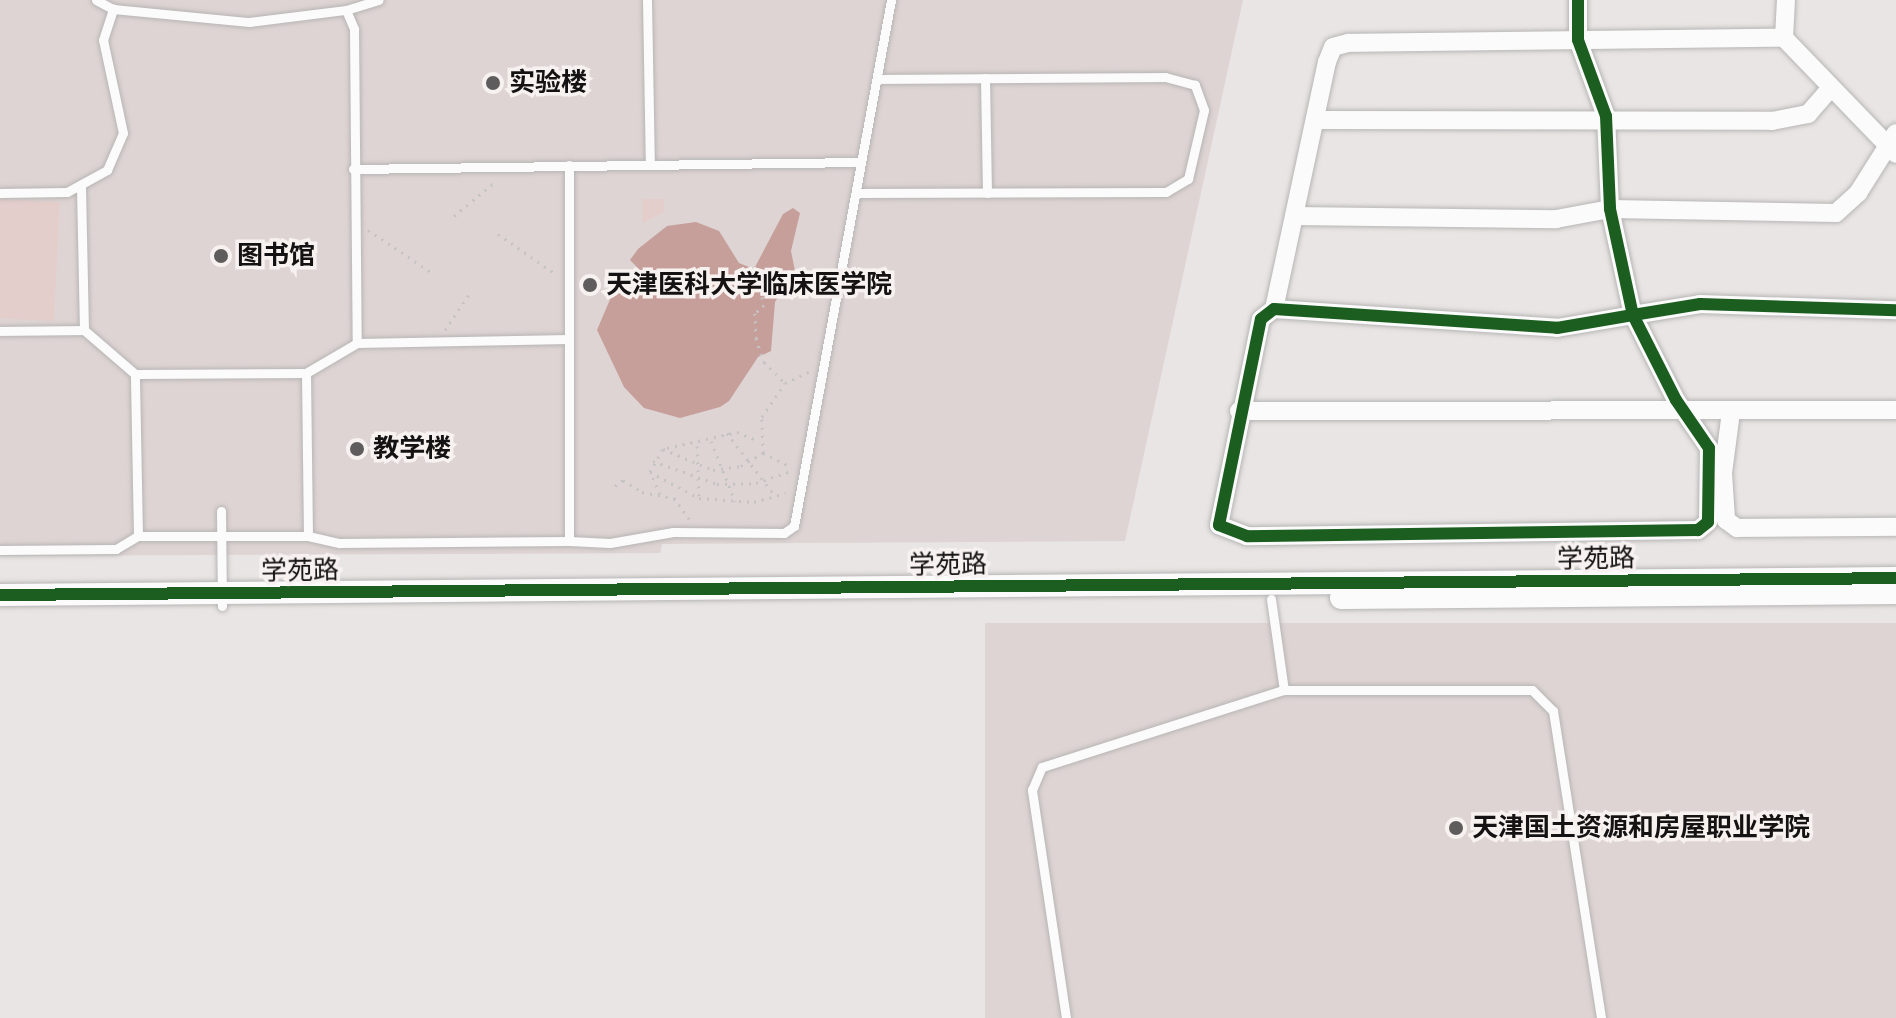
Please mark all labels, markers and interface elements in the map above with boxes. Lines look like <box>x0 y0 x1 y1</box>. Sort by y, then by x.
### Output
place label: 实验楼 <box>509 67 587 99</box>
marker: 实验楼 <box>484 74 502 92</box>
place label: 图书馆 <box>237 240 315 272</box>
marker: 图书馆 <box>212 247 230 265</box>
place label: 天津医科大学临床医学院 <box>606 269 892 301</box>
marker: 天津医科大学临床医学院 <box>581 276 599 294</box>
place label: 教学楼 <box>373 433 451 465</box>
marker: 教学楼 <box>348 440 366 458</box>
street label: 学苑路 <box>1557 543 1635 575</box>
street label: 学苑路 <box>909 549 987 581</box>
street label: 学苑路 <box>261 555 339 587</box>
place label: 天津国土资源和房屋职业学院 <box>1472 812 1810 844</box>
marker: 天津国土资源和房屋职业学院 <box>1447 819 1465 837</box>

